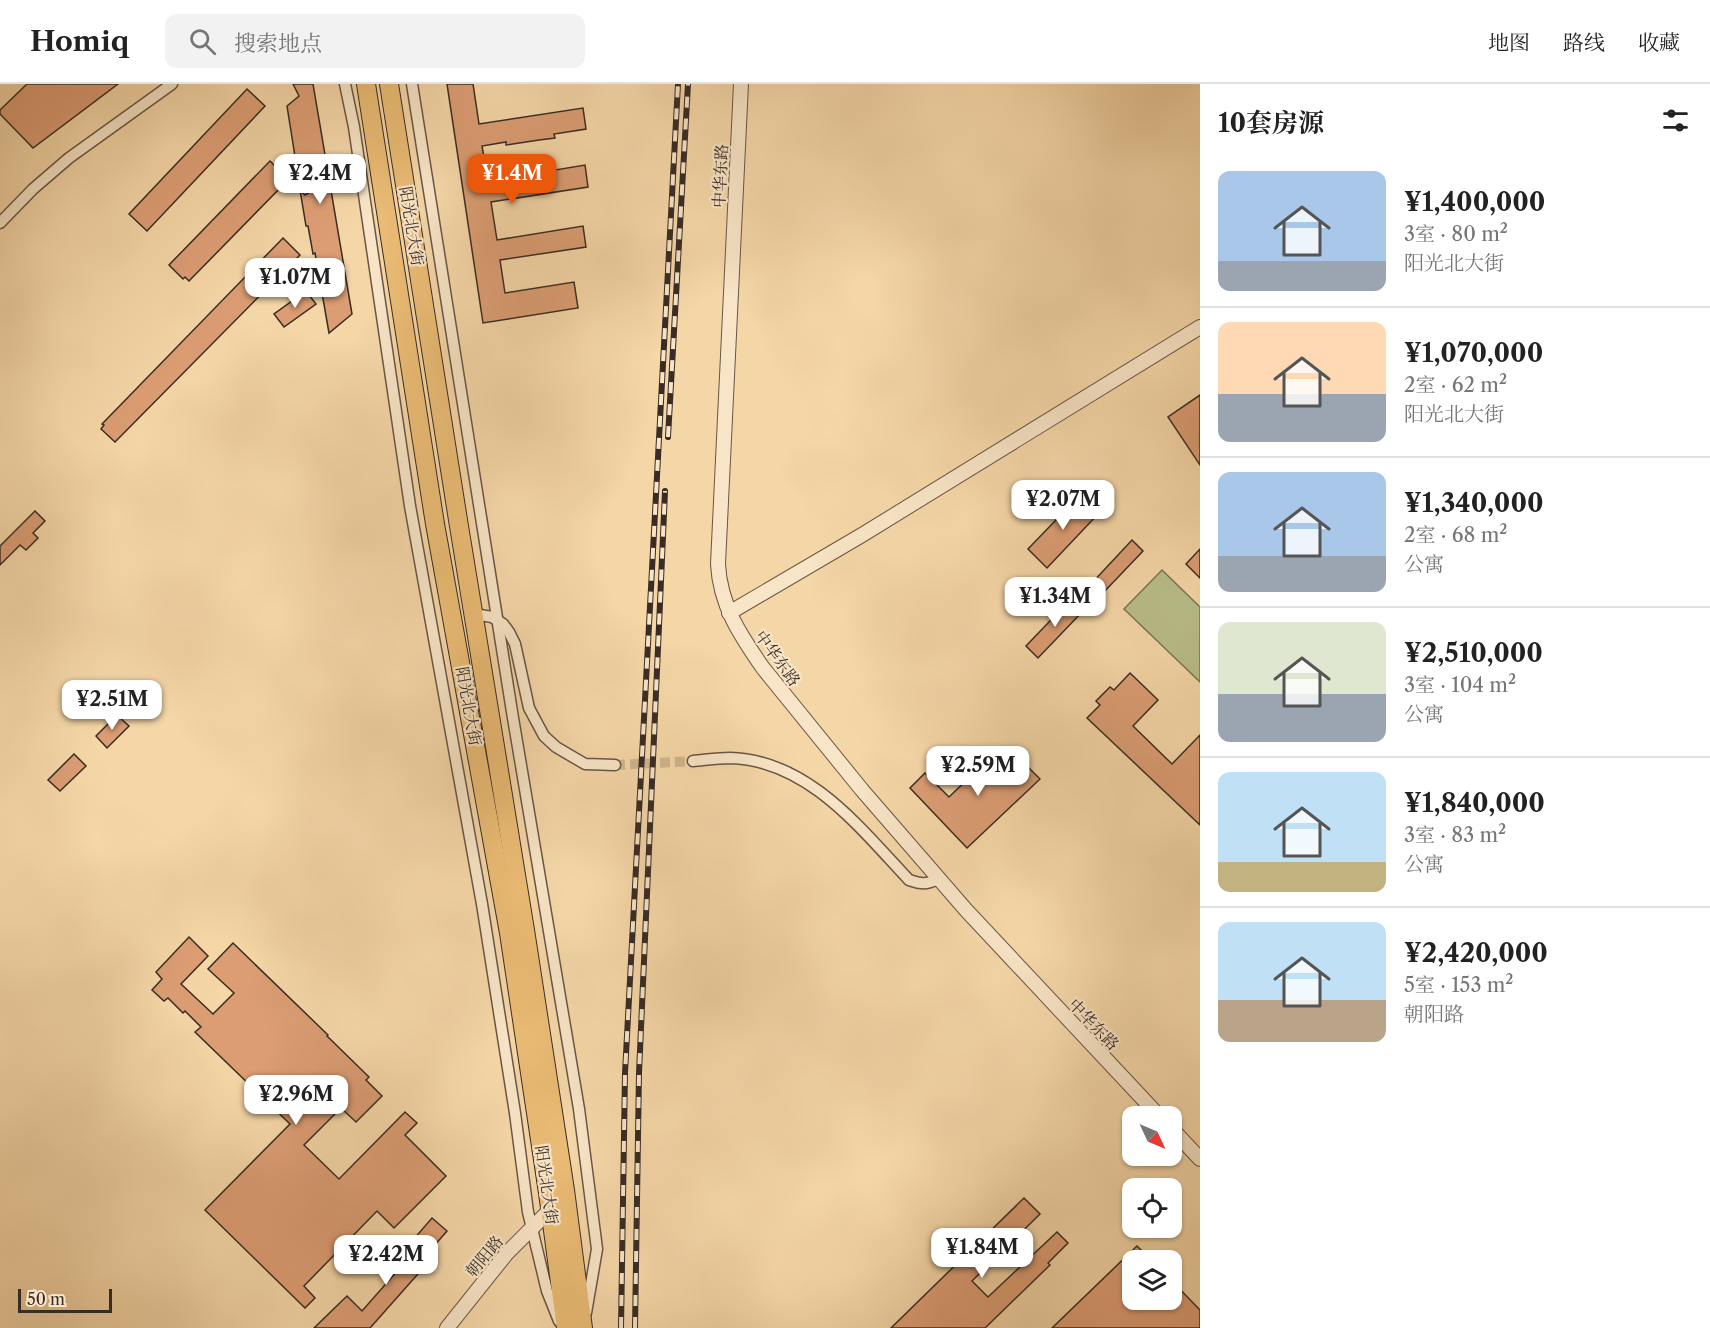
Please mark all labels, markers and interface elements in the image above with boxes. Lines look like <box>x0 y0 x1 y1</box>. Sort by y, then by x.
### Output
search box <box>165 14 585 68</box>
text: Homiq <box>30 24 129 58</box>
icon: search <box>186 25 219 58</box>
text: 搜索地点 <box>234 30 322 57</box>
text: 地图 <box>1488 30 1530 55</box>
text: 路线 <box>1563 30 1605 55</box>
text: 收藏 <box>1638 30 1680 55</box>
icon: filters <box>1659 104 1692 137</box>
text: 10套房源 <box>1218 107 1324 139</box>
street label: 中华东路 <box>708 144 732 208</box>
pin: ¥2.4M <box>278 154 362 205</box>
pin: ¥1.4M <box>470 154 554 205</box>
text: ¥2.4M <box>288 161 352 185</box>
text: ¥1.4M <box>481 161 543 185</box>
street label: 阳光北大街 <box>396 185 428 267</box>
text: ¥1,400,000 <box>1404 186 1545 218</box>
icon: home <box>1266 195 1338 267</box>
text: 3室 · 80 m² <box>1404 222 1508 246</box>
text: 阳光北大街 <box>1404 251 1504 275</box>
pin: ¥1.07M <box>246 258 344 309</box>
text: ¥1.07M <box>259 265 331 289</box>
text: ¥1,070,000 <box>1404 337 1543 369</box>
icon: home <box>1266 346 1338 418</box>
text: 2室 · 62 m² <box>1404 373 1507 397</box>
text: 阳光北大街 <box>1404 402 1504 426</box>
pin: ¥2.07M <box>1014 480 1112 531</box>
text: ¥2.07M <box>1025 487 1101 511</box>
text: ¥1,340,000 <box>1404 487 1544 519</box>
icon: home <box>1266 496 1338 568</box>
text: 2室 · 68 m² <box>1404 523 1507 547</box>
text: 公寓 <box>1404 552 1444 576</box>
pin: ¥1.34M <box>1006 577 1104 628</box>
text: ¥1.34M <box>1019 584 1091 608</box>
street label: 中华东路 <box>751 626 805 690</box>
text: ¥2,510,000 <box>1404 637 1543 669</box>
icon: home <box>1266 646 1338 718</box>
street label: 阳光北大街 <box>452 665 486 747</box>
text: 3室 · 104 m² <box>1404 673 1516 697</box>
pin: ¥2.51M <box>63 680 161 731</box>
text: ¥2.51M <box>76 687 148 711</box>
text: 公寓 <box>1404 702 1444 726</box>
pin: ¥2.59M <box>929 746 1027 797</box>
text: ¥2.59M <box>940 753 1016 777</box>
text: ¥1,840,000 <box>1404 787 1545 819</box>
icon: home <box>1266 796 1338 868</box>
text: 3室 · 83 m² <box>1404 823 1506 847</box>
text: 公寓 <box>1404 852 1444 876</box>
text: ¥2,420,000 <box>1404 937 1548 969</box>
icon: home <box>1266 946 1338 1018</box>
text: 5室 · 153 m² <box>1404 973 1514 997</box>
street label: 中华东路 <box>1065 994 1123 1054</box>
text: 朝阳路 <box>1404 1002 1464 1026</box>
pin: ¥2.96M <box>247 1075 345 1126</box>
text: ¥2.96M <box>258 1082 334 1106</box>
north arrow <box>1122 1106 1182 1166</box>
map controls <box>1122 1106 1182 1310</box>
street label: 阳光北大街 <box>532 1144 562 1226</box>
button: locate <box>1122 1178 1182 1238</box>
pin: ¥1.84M <box>933 1228 1031 1279</box>
street label: 朝阳路 <box>461 1231 507 1281</box>
pin: ¥2.42M <box>337 1235 435 1286</box>
text: ¥1.84M <box>945 1235 1019 1259</box>
text: ¥2.42M <box>348 1242 424 1266</box>
button: layers <box>1122 1250 1182 1310</box>
scale bar <box>18 1286 112 1314</box>
text: 50 m <box>27 1289 65 1309</box>

